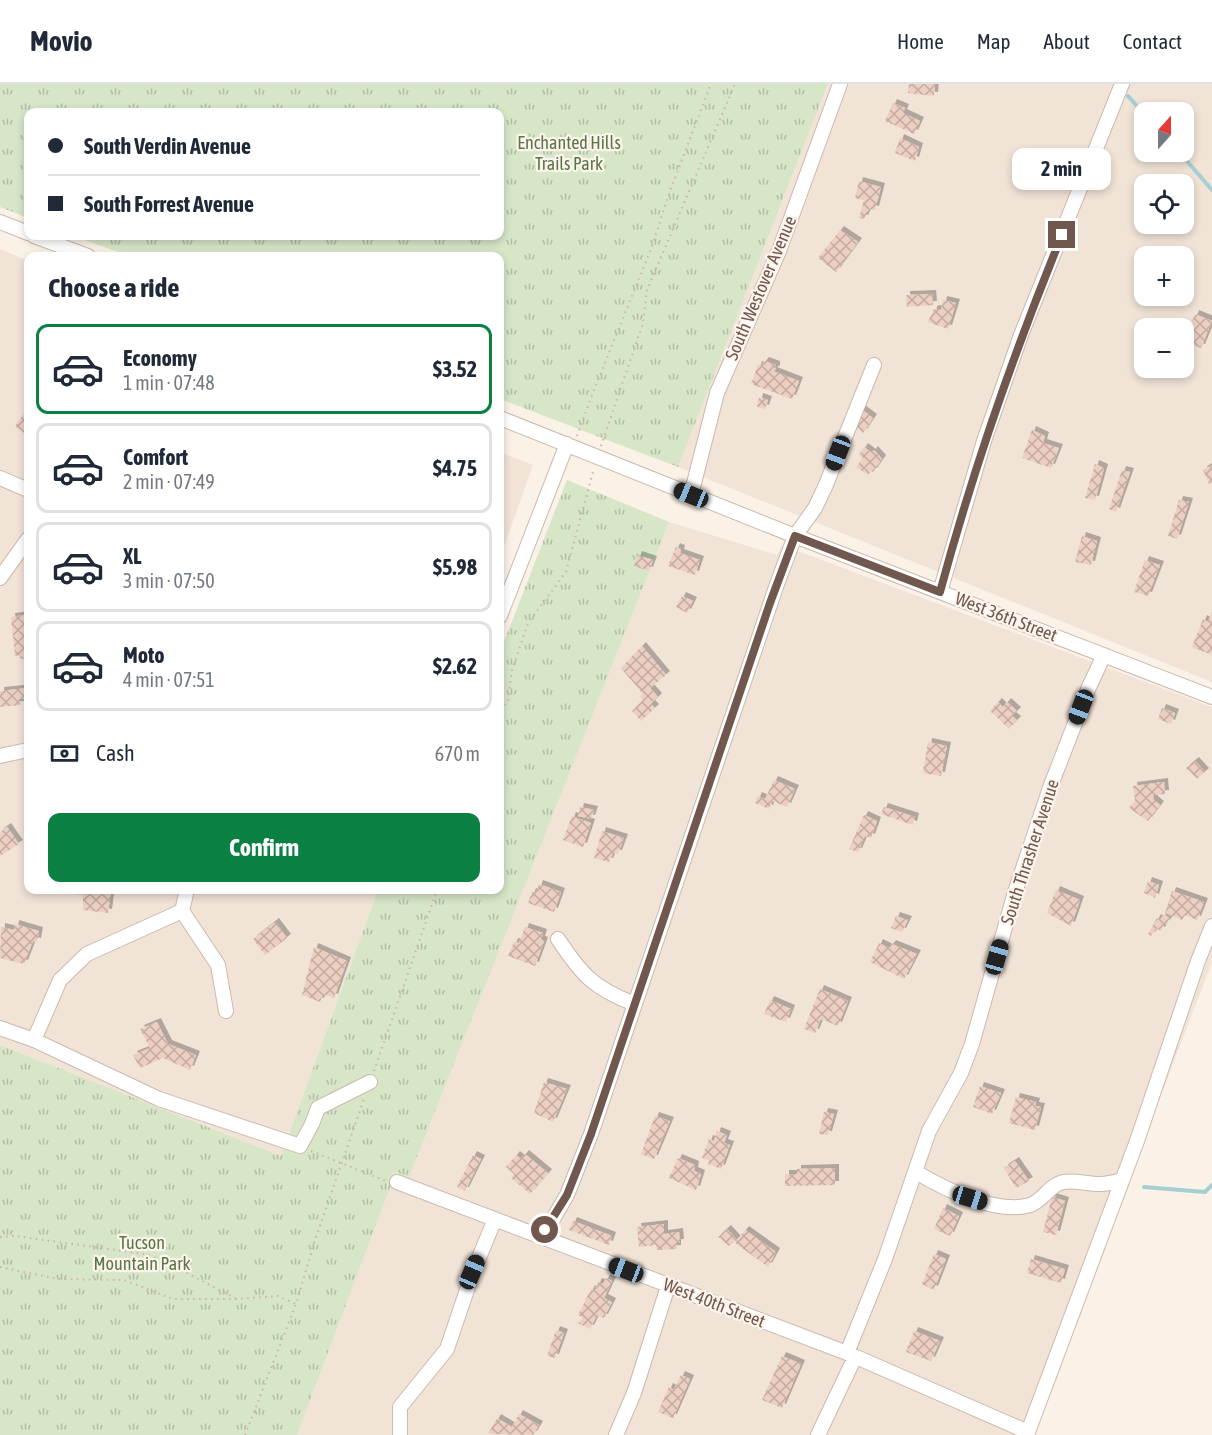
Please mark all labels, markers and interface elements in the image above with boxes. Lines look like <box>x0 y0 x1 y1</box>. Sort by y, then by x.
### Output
text: Movio <box>30 25 93 57</box>
text: Home <box>897 29 944 53</box>
text: Map <box>977 29 1011 53</box>
text: About <box>1044 29 1090 53</box>
text: Contact <box>1123 29 1182 53</box>
north arrow <box>1134 102 1194 162</box>
map controls <box>1134 102 1194 378</box>
park label: Enchanted Hills Trails Park <box>517 132 621 174</box>
text: South Verdin Avenue <box>84 133 251 159</box>
callout: 2 min <box>1012 148 1112 190</box>
text: 2 min <box>1041 157 1082 180</box>
button: locate <box>1134 174 1194 234</box>
text: South Forrest Avenue <box>84 191 254 217</box>
street label: South Westover Avenue <box>721 213 800 363</box>
route end <box>1048 221 1075 248</box>
button: + <box>1134 246 1194 306</box>
text: Choose a ride <box>48 272 180 303</box>
button: − <box>1134 318 1194 378</box>
icon: car <box>51 342 105 396</box>
text: Economy <box>123 345 197 371</box>
text: $3.52 <box>433 356 477 382</box>
text: 1 min · 07:48 <box>123 371 215 394</box>
car <box>823 433 853 473</box>
icon: car <box>51 441 105 495</box>
text: Comfort <box>123 444 188 470</box>
text: $4.75 <box>433 455 477 481</box>
text: 2 min · 07:49 <box>123 470 215 493</box>
car <box>671 480 711 510</box>
icon: car <box>51 540 105 594</box>
text: XL <box>123 543 141 569</box>
text: $5.98 <box>433 554 477 580</box>
text: 3 min · 07:50 <box>123 569 215 592</box>
street label: West 36th Street <box>952 587 1060 646</box>
icon: car <box>51 639 105 693</box>
text: Moto <box>123 642 165 668</box>
text: $2.62 <box>433 653 477 679</box>
text: 4 min · 07:51 <box>123 668 215 691</box>
car <box>1066 687 1096 727</box>
icon: cash <box>48 737 81 770</box>
text: Cash <box>96 740 135 766</box>
text: 670 m <box>435 742 480 765</box>
street label: South Thrasher Avenue <box>996 777 1063 927</box>
button: Confirm <box>48 813 480 882</box>
car <box>983 937 1011 977</box>
car <box>950 1184 990 1212</box>
route start <box>531 1216 558 1243</box>
park label: Tucson Mountain Park <box>94 1232 191 1274</box>
car <box>457 1252 487 1292</box>
car <box>606 1255 646 1285</box>
street label: West 40th Street <box>660 1273 768 1332</box>

